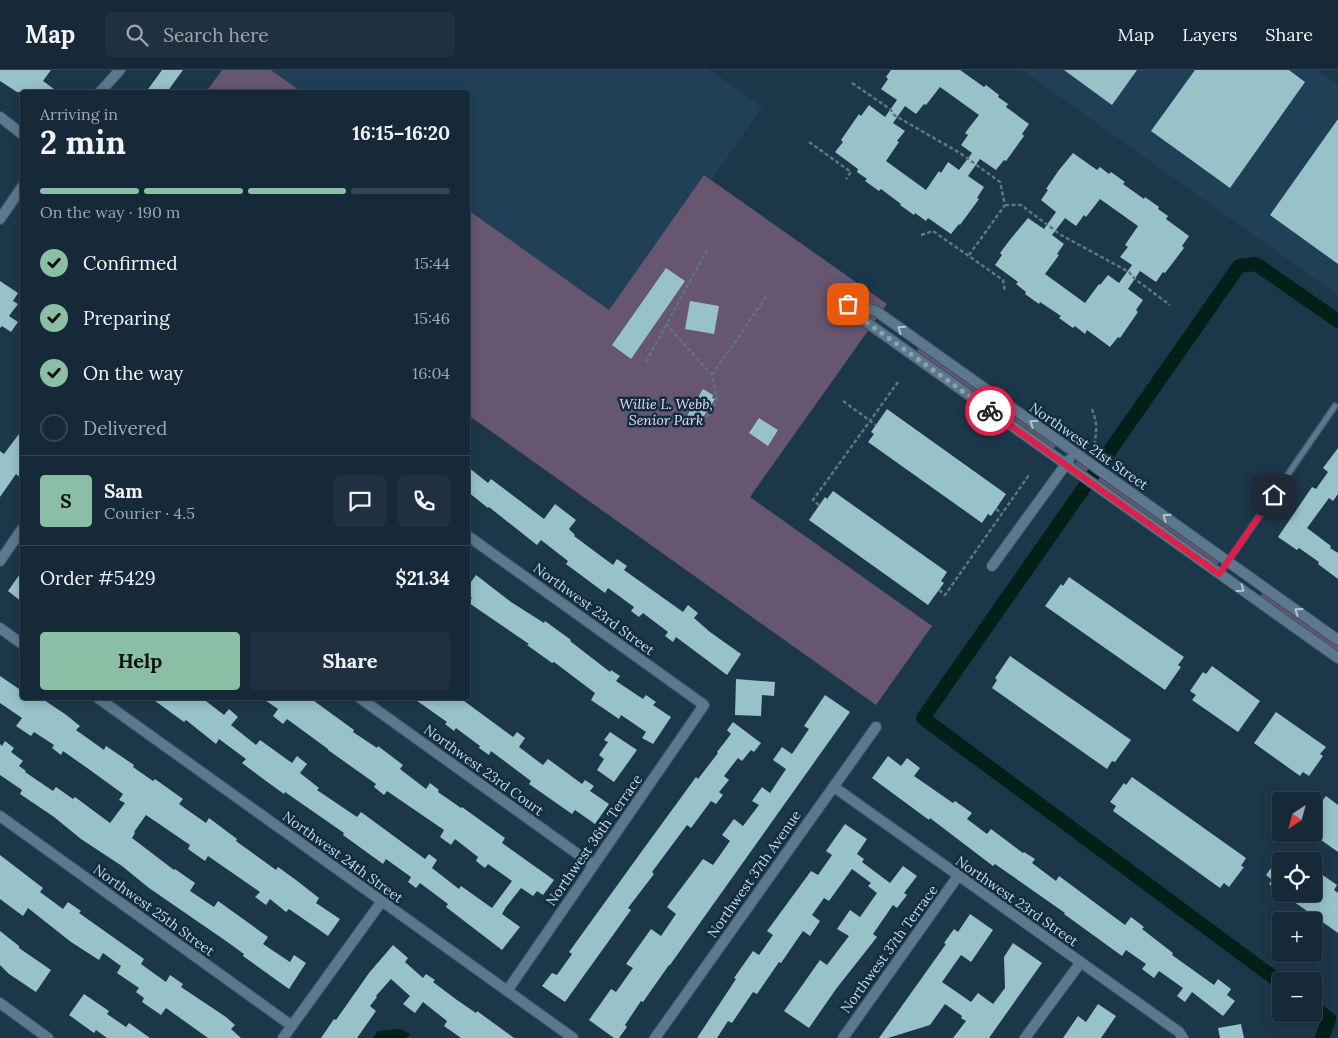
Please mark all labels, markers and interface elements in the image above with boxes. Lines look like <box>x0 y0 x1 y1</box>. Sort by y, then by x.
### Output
search box <box>105 12 455 57</box>
text: Map <box>25 19 75 50</box>
icon: search <box>123 21 151 49</box>
text: Search here <box>163 23 269 47</box>
text: Map <box>1118 23 1154 46</box>
text: Layers <box>1182 23 1237 46</box>
text: Share <box>1265 23 1313 46</box>
text: Arriving in <box>40 104 118 124</box>
text: 16:15–16:20 <box>352 121 450 145</box>
text: 2 min <box>40 122 126 163</box>
text: On the way · 190 m <box>40 202 180 222</box>
icon: check <box>40 249 68 277</box>
text: Confirmed <box>83 251 178 275</box>
text: 15:44 <box>414 253 450 273</box>
pin <box>827 283 869 325</box>
icon: bag <box>834 290 862 318</box>
icon: check <box>40 304 68 332</box>
text: Preparing <box>83 306 170 330</box>
text: 15:46 <box>414 308 450 328</box>
one-way arrow <box>897 326 907 335</box>
icon: check <box>40 359 68 387</box>
text: On the way <box>83 361 183 385</box>
text: 16:04 <box>412 363 450 383</box>
courier <box>965 386 1015 436</box>
park label: Willie L. Webb, Senior Park <box>619 395 713 429</box>
icon: bike <box>976 397 1004 425</box>
street label: Northwest 21st Street <box>1026 398 1152 494</box>
text: Delivered <box>83 416 167 440</box>
one-way arrow <box>1030 420 1039 429</box>
pin <box>1253 474 1295 516</box>
button: chat <box>334 475 386 527</box>
button: phone <box>398 475 450 527</box>
text: Sam <box>104 479 143 503</box>
icon: home <box>1260 481 1288 509</box>
text: S <box>60 489 72 513</box>
text: Courier · 4.5 <box>104 503 195 523</box>
one-way arrow <box>1162 514 1172 523</box>
street label: Northwest 23rd Street <box>530 559 659 659</box>
text: Order #5429 <box>40 566 156 590</box>
text: $21.34 <box>396 566 450 590</box>
one-way arrow <box>1235 583 1245 592</box>
one-way arrow <box>1294 608 1304 617</box>
button: Help <box>40 632 240 690</box>
button: Share <box>250 632 450 690</box>
street label: Northwest 23rd Court <box>421 720 548 820</box>
street label: Northwest 36th Terrace <box>542 770 646 909</box>
north arrow <box>1272 792 1322 842</box>
map controls <box>1272 792 1322 1022</box>
street label: Northwest 37th Avenue <box>703 806 805 941</box>
street label: Northwest 24th Street <box>279 807 407 907</box>
street label: Northwest 23rd Street <box>952 852 1082 950</box>
button: locate <box>1272 852 1322 902</box>
street label: Northwest 25th Street <box>90 860 218 960</box>
street label: Northwest 37th Terrace <box>836 881 942 1017</box>
button: + <box>1272 912 1322 962</box>
button: − <box>1272 972 1322 1022</box>

